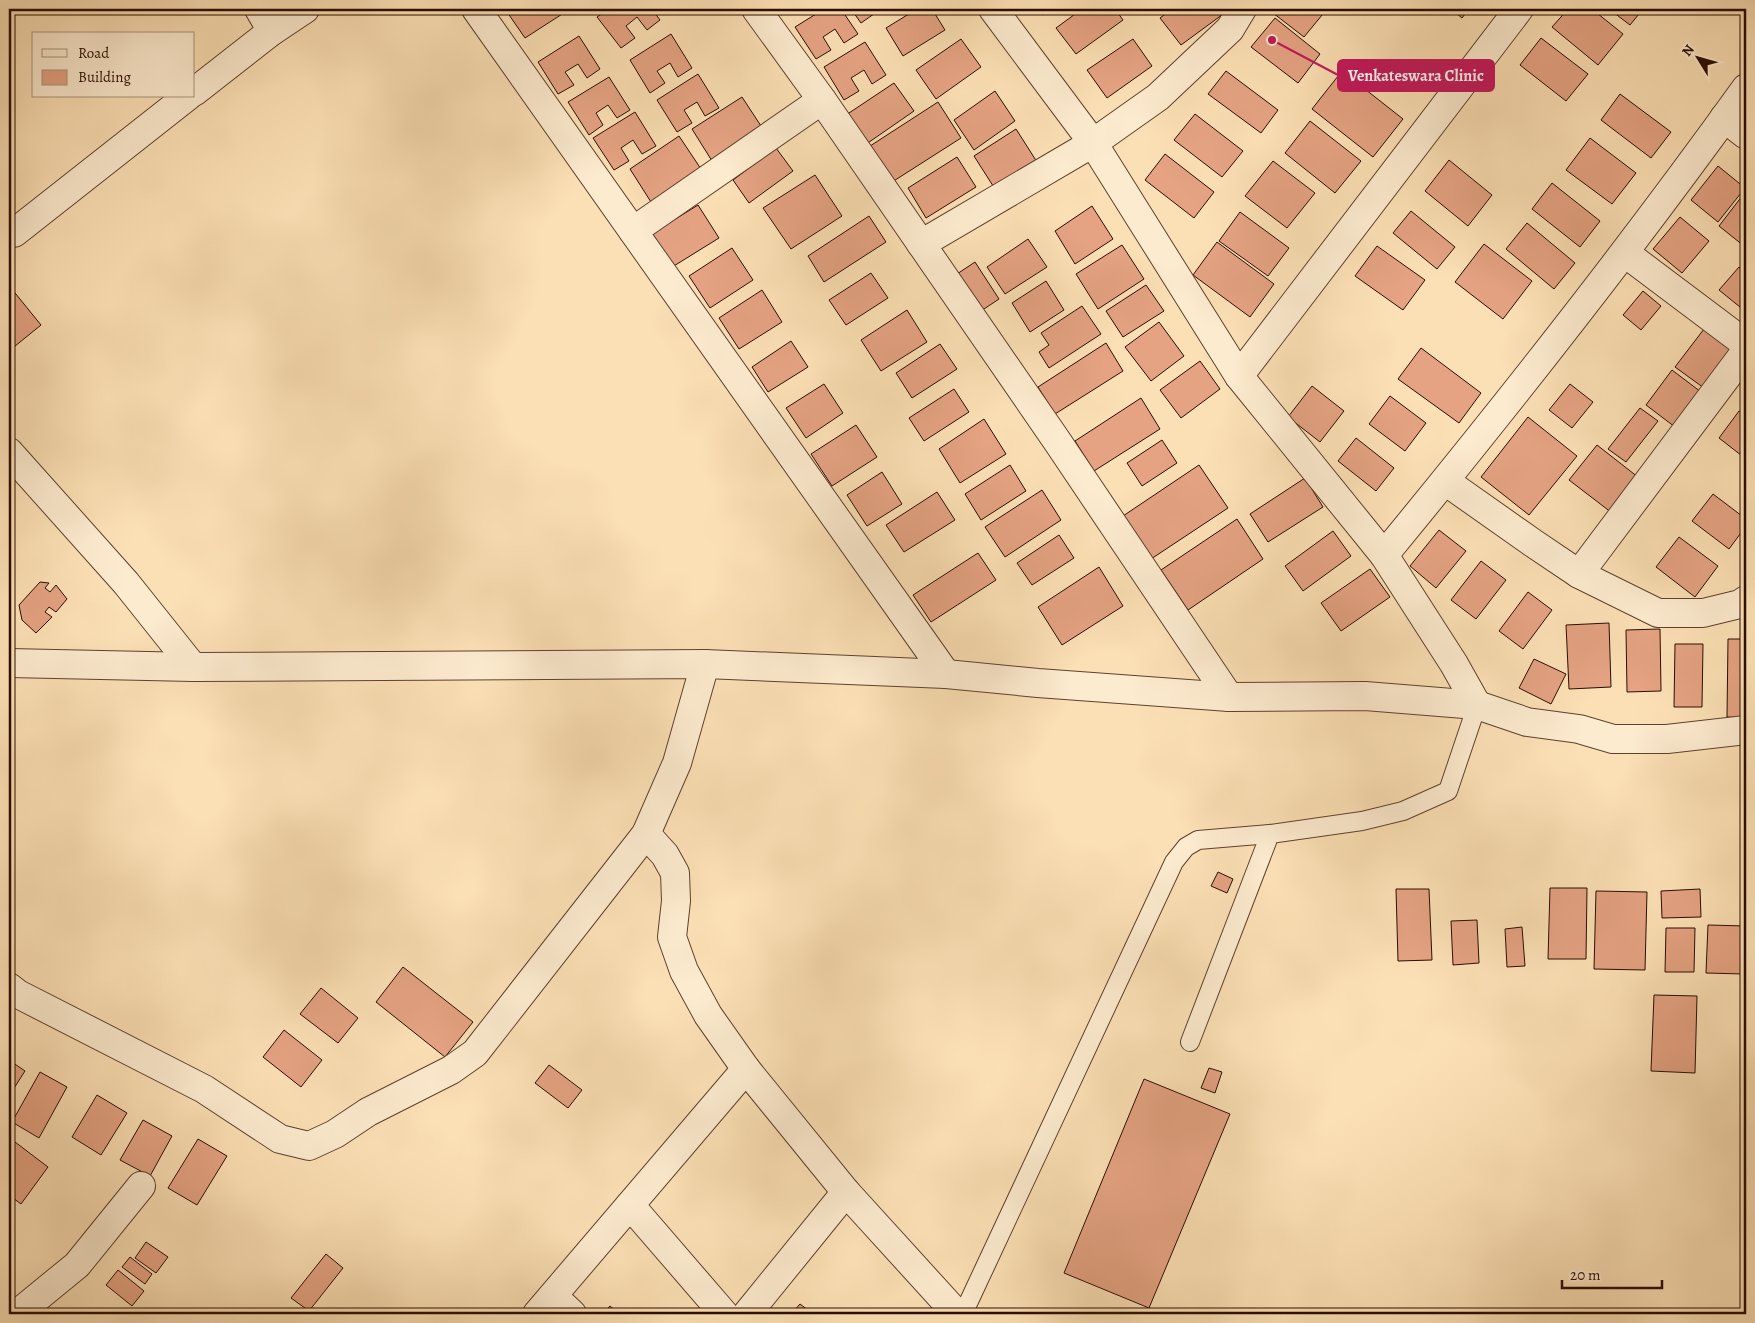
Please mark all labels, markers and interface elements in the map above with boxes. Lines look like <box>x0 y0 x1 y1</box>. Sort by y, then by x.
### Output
legend <box>32 32 195 98</box>
north arrow <box>1672 32 1722 82</box>
text: N <box>1677 41 1699 60</box>
text: Road <box>78 43 110 63</box>
callout: Venkateswara Clinic <box>1338 60 1494 91</box>
text: Venkateswara Clinic <box>1347 65 1484 87</box>
text: Building <box>78 67 131 87</box>
scale bar <box>1562 1258 1662 1290</box>
text: 20 m <box>1570 1265 1601 1285</box>

